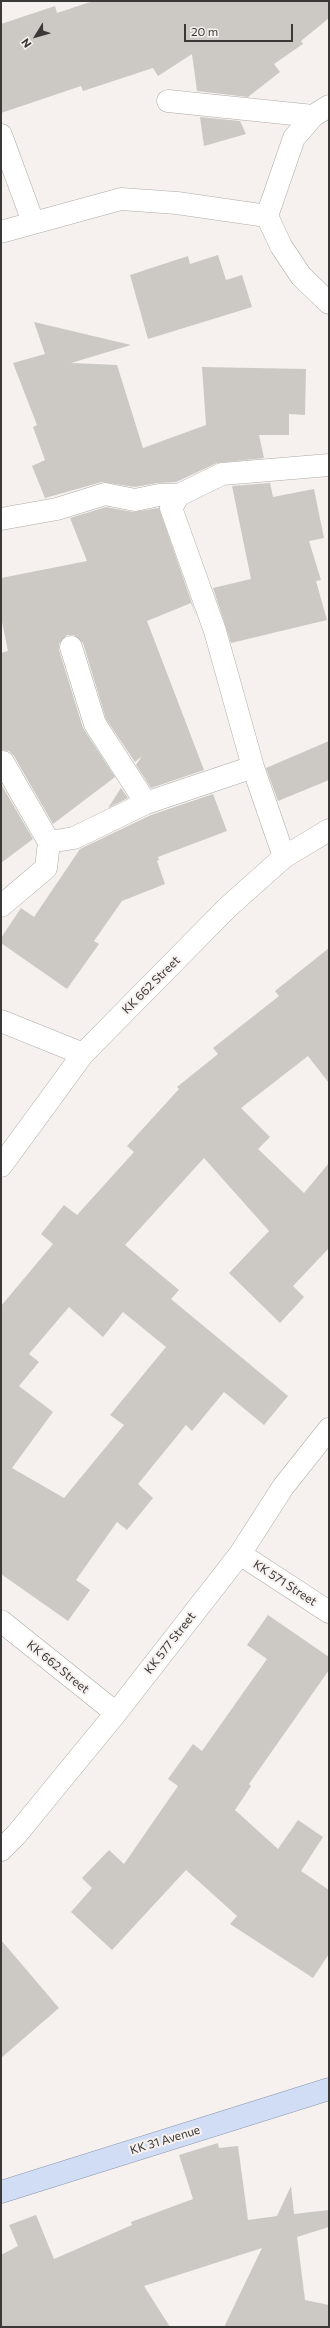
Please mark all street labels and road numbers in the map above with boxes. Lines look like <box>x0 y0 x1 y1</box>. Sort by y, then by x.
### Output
street label: KK 662 Street <box>119 953 183 1017</box>
street label: KK 571 Street <box>250 1557 320 1609</box>
street label: KK 577 Street <box>141 1609 199 1677</box>
street label: KK 662 Street <box>24 1638 92 1696</box>
street label: KK 31 Avenue <box>128 2122 202 2158</box>

